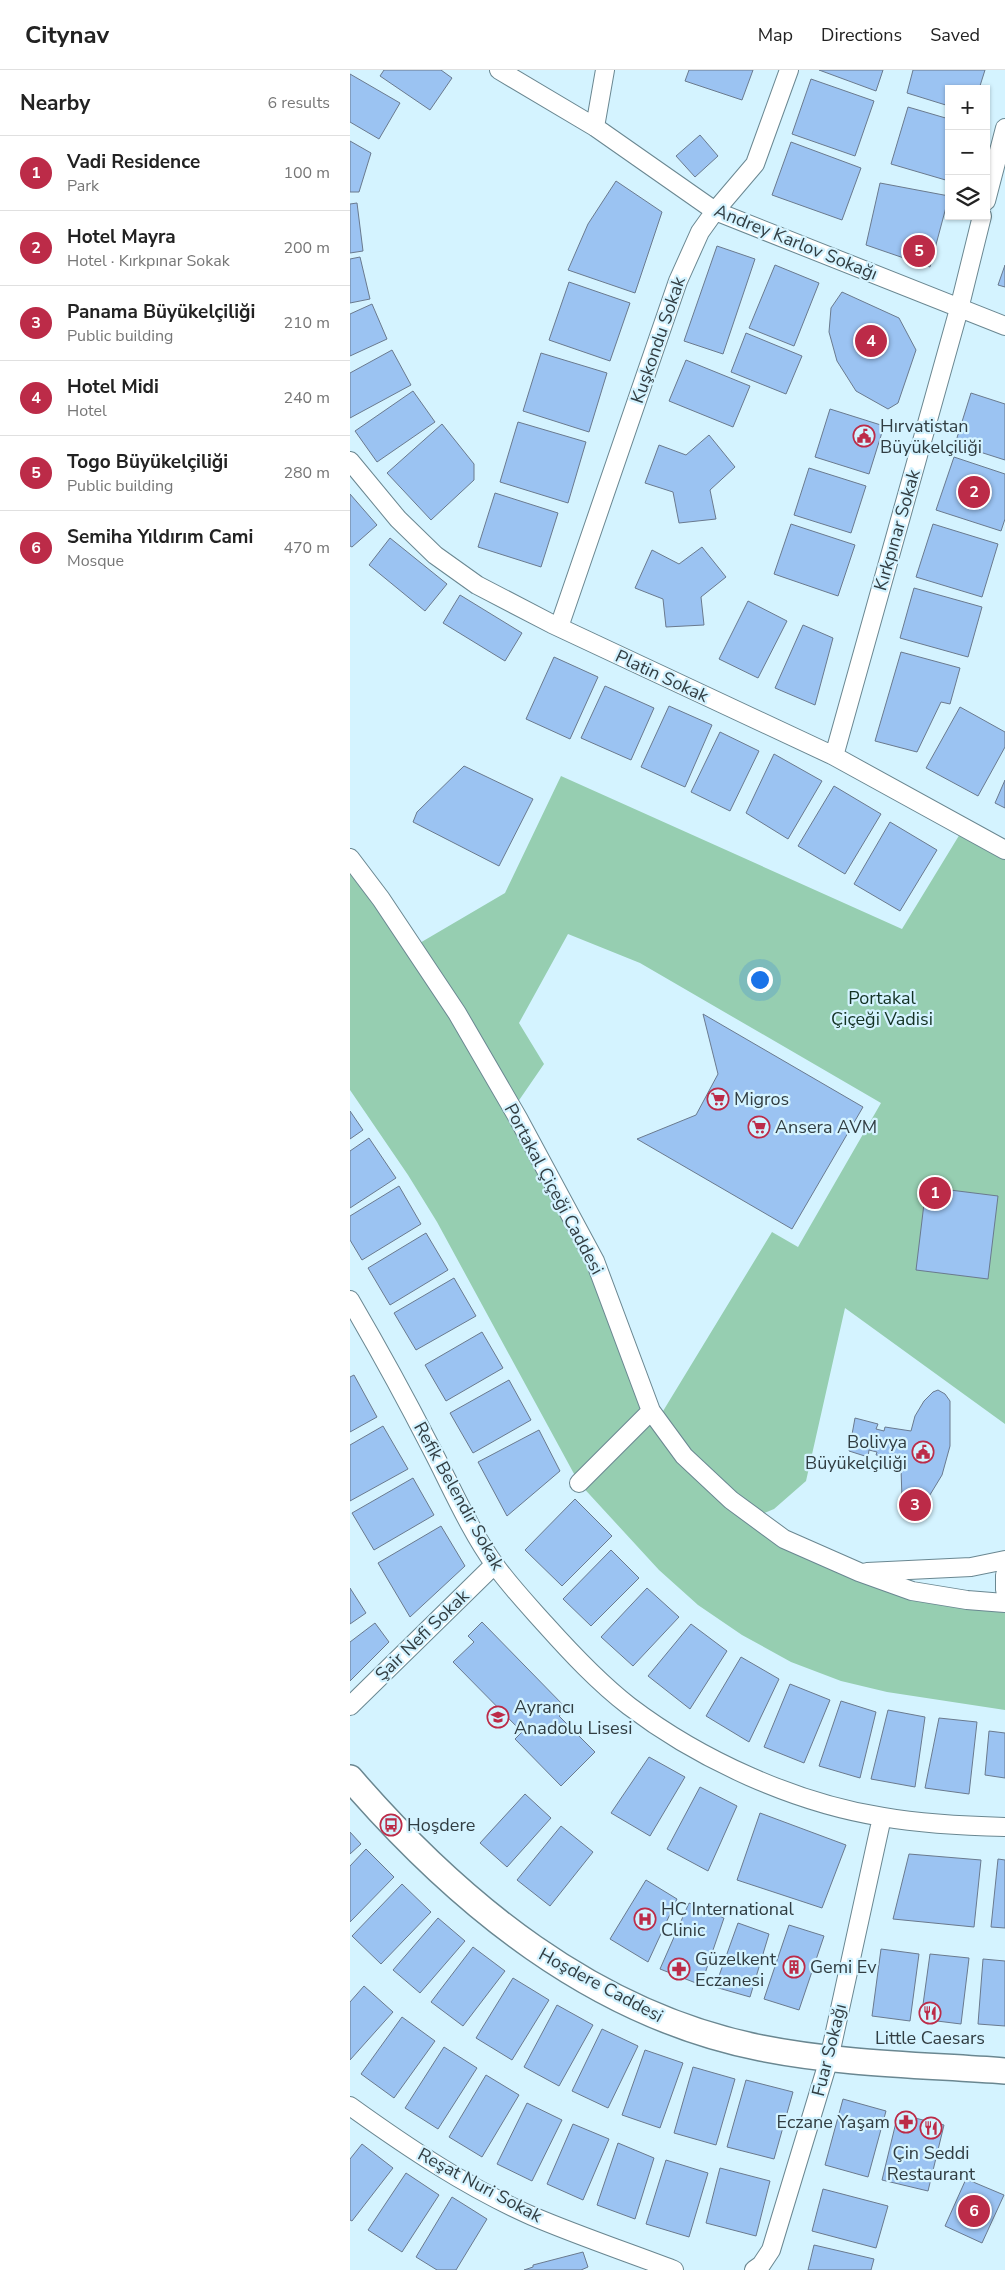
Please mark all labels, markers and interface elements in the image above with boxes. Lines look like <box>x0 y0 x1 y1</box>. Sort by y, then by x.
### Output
text: Citynav <box>25 19 109 51</box>
text: Map <box>758 23 793 47</box>
text: Directions <box>821 23 902 47</box>
text: Saved <box>930 23 980 47</box>
map controls <box>945 85 990 220</box>
button: + <box>945 85 990 130</box>
text: Nearby <box>20 89 90 117</box>
text: 6 results <box>268 92 330 114</box>
button: − <box>945 130 990 175</box>
text: Vadi Residence <box>67 149 200 175</box>
text: 1 <box>31 162 41 184</box>
text: 100 m <box>283 162 330 184</box>
text: Park <box>67 175 99 197</box>
button: layers <box>945 175 990 220</box>
street label: Andrey Karlov Sokağı <box>711 198 881 286</box>
text: Hotel Mayra <box>67 224 176 250</box>
pin: 5 <box>903 232 935 270</box>
text: 2 <box>31 237 41 259</box>
text: 200 m <box>283 237 330 259</box>
text: Hotel · Kırkpınar Sokak <box>67 250 230 272</box>
street label: Kuşkondu Sokak <box>625 272 691 407</box>
text: Panama Büyükelçiliği <box>67 299 255 325</box>
text: 3 <box>31 312 41 334</box>
text: 210 m <box>283 312 330 334</box>
pin: 4 <box>855 322 887 360</box>
text: Public building <box>67 325 173 347</box>
text: Hotel Midi <box>67 374 159 400</box>
text: 4 <box>31 387 41 409</box>
text: 240 m <box>283 387 330 409</box>
text: Hotel <box>67 400 107 422</box>
place label: Hırvatistan Büyükelçiliği <box>880 414 982 459</box>
public building icon: Hırvatistan Büyükelçiliği <box>852 424 876 448</box>
text: Togo Büyükelçiliği <box>67 449 228 475</box>
text: 5 <box>31 462 41 484</box>
text: 280 m <box>283 462 330 484</box>
street label: Kırkpınar Sokak <box>868 466 926 593</box>
pin: 2 <box>958 473 990 511</box>
text: Public building <box>67 475 173 497</box>
text: Semiha Yıldırım Cami <box>67 524 253 550</box>
text: 6 <box>31 537 41 559</box>
text: 470 m <box>283 537 330 559</box>
text: Mosque <box>67 550 124 572</box>
street label: Platin Sokak <box>612 644 713 708</box>
your location <box>747 967 773 993</box>
park label: Portakal Çiçeği Vadisi <box>831 986 933 1031</box>
supermarket icon: Migros <box>706 1087 730 1111</box>
place label: Migros <box>734 1087 789 1111</box>
street label: Portakal Çiçeği Caddesi <box>499 1099 609 1279</box>
supermarket icon: Ansera AVM <box>747 1115 771 1139</box>
place label: Ansera AVM <box>775 1115 877 1139</box>
pin: 1 <box>919 1174 951 1212</box>
street label: Refik Belendir Sokak <box>408 1418 510 1575</box>
place label: Bolivya Büyükelçiliği <box>805 1430 907 1475</box>
public building icon: Bolivya Büyükelçiliği <box>911 1440 935 1464</box>
pin: 3 <box>899 1486 931 1524</box>
street label: Şair Nefi Sokak <box>370 1583 475 1686</box>
place label: Ayrancı Anadolu Lisesi <box>514 1695 632 1740</box>
school or university icon: Ayrancı Anadolu Lisesi <box>486 1705 510 1729</box>
bus stop icon: Hoşdere <box>379 1813 403 1837</box>
place label: Hoşdere <box>407 1813 475 1837</box>
place label: HC International Clinic <box>661 1897 795 1942</box>
hospital icon: HC International Clinic <box>633 1907 657 1931</box>
street label: Hoşdere Caddesi <box>535 1942 667 2028</box>
place label: Güzelkent Eczanesi <box>695 1947 777 1992</box>
building icon: Gemi Ev <box>782 1955 806 1979</box>
place label: Gemi Ev <box>810 1955 877 1979</box>
pharmacy icon: Güzelkent Eczanesi <box>667 1957 691 1981</box>
street label: Fuar Sokağı <box>806 2001 852 2099</box>
restaurant icon: Little Caesars <box>918 2001 942 2025</box>
place label: Little Caesars <box>875 2026 985 2050</box>
place label: Eczane Yaşam <box>777 2110 890 2134</box>
pharmacy icon: Eczane Yaşam <box>894 2110 918 2134</box>
restaurant icon: Çin Seddi Restaurant <box>919 2116 943 2140</box>
place label: Çin Seddi Restaurant <box>887 2141 976 2186</box>
street label: Reşat Nuri Sokak <box>414 2142 547 2228</box>
pin: 6 <box>958 2192 990 2230</box>

